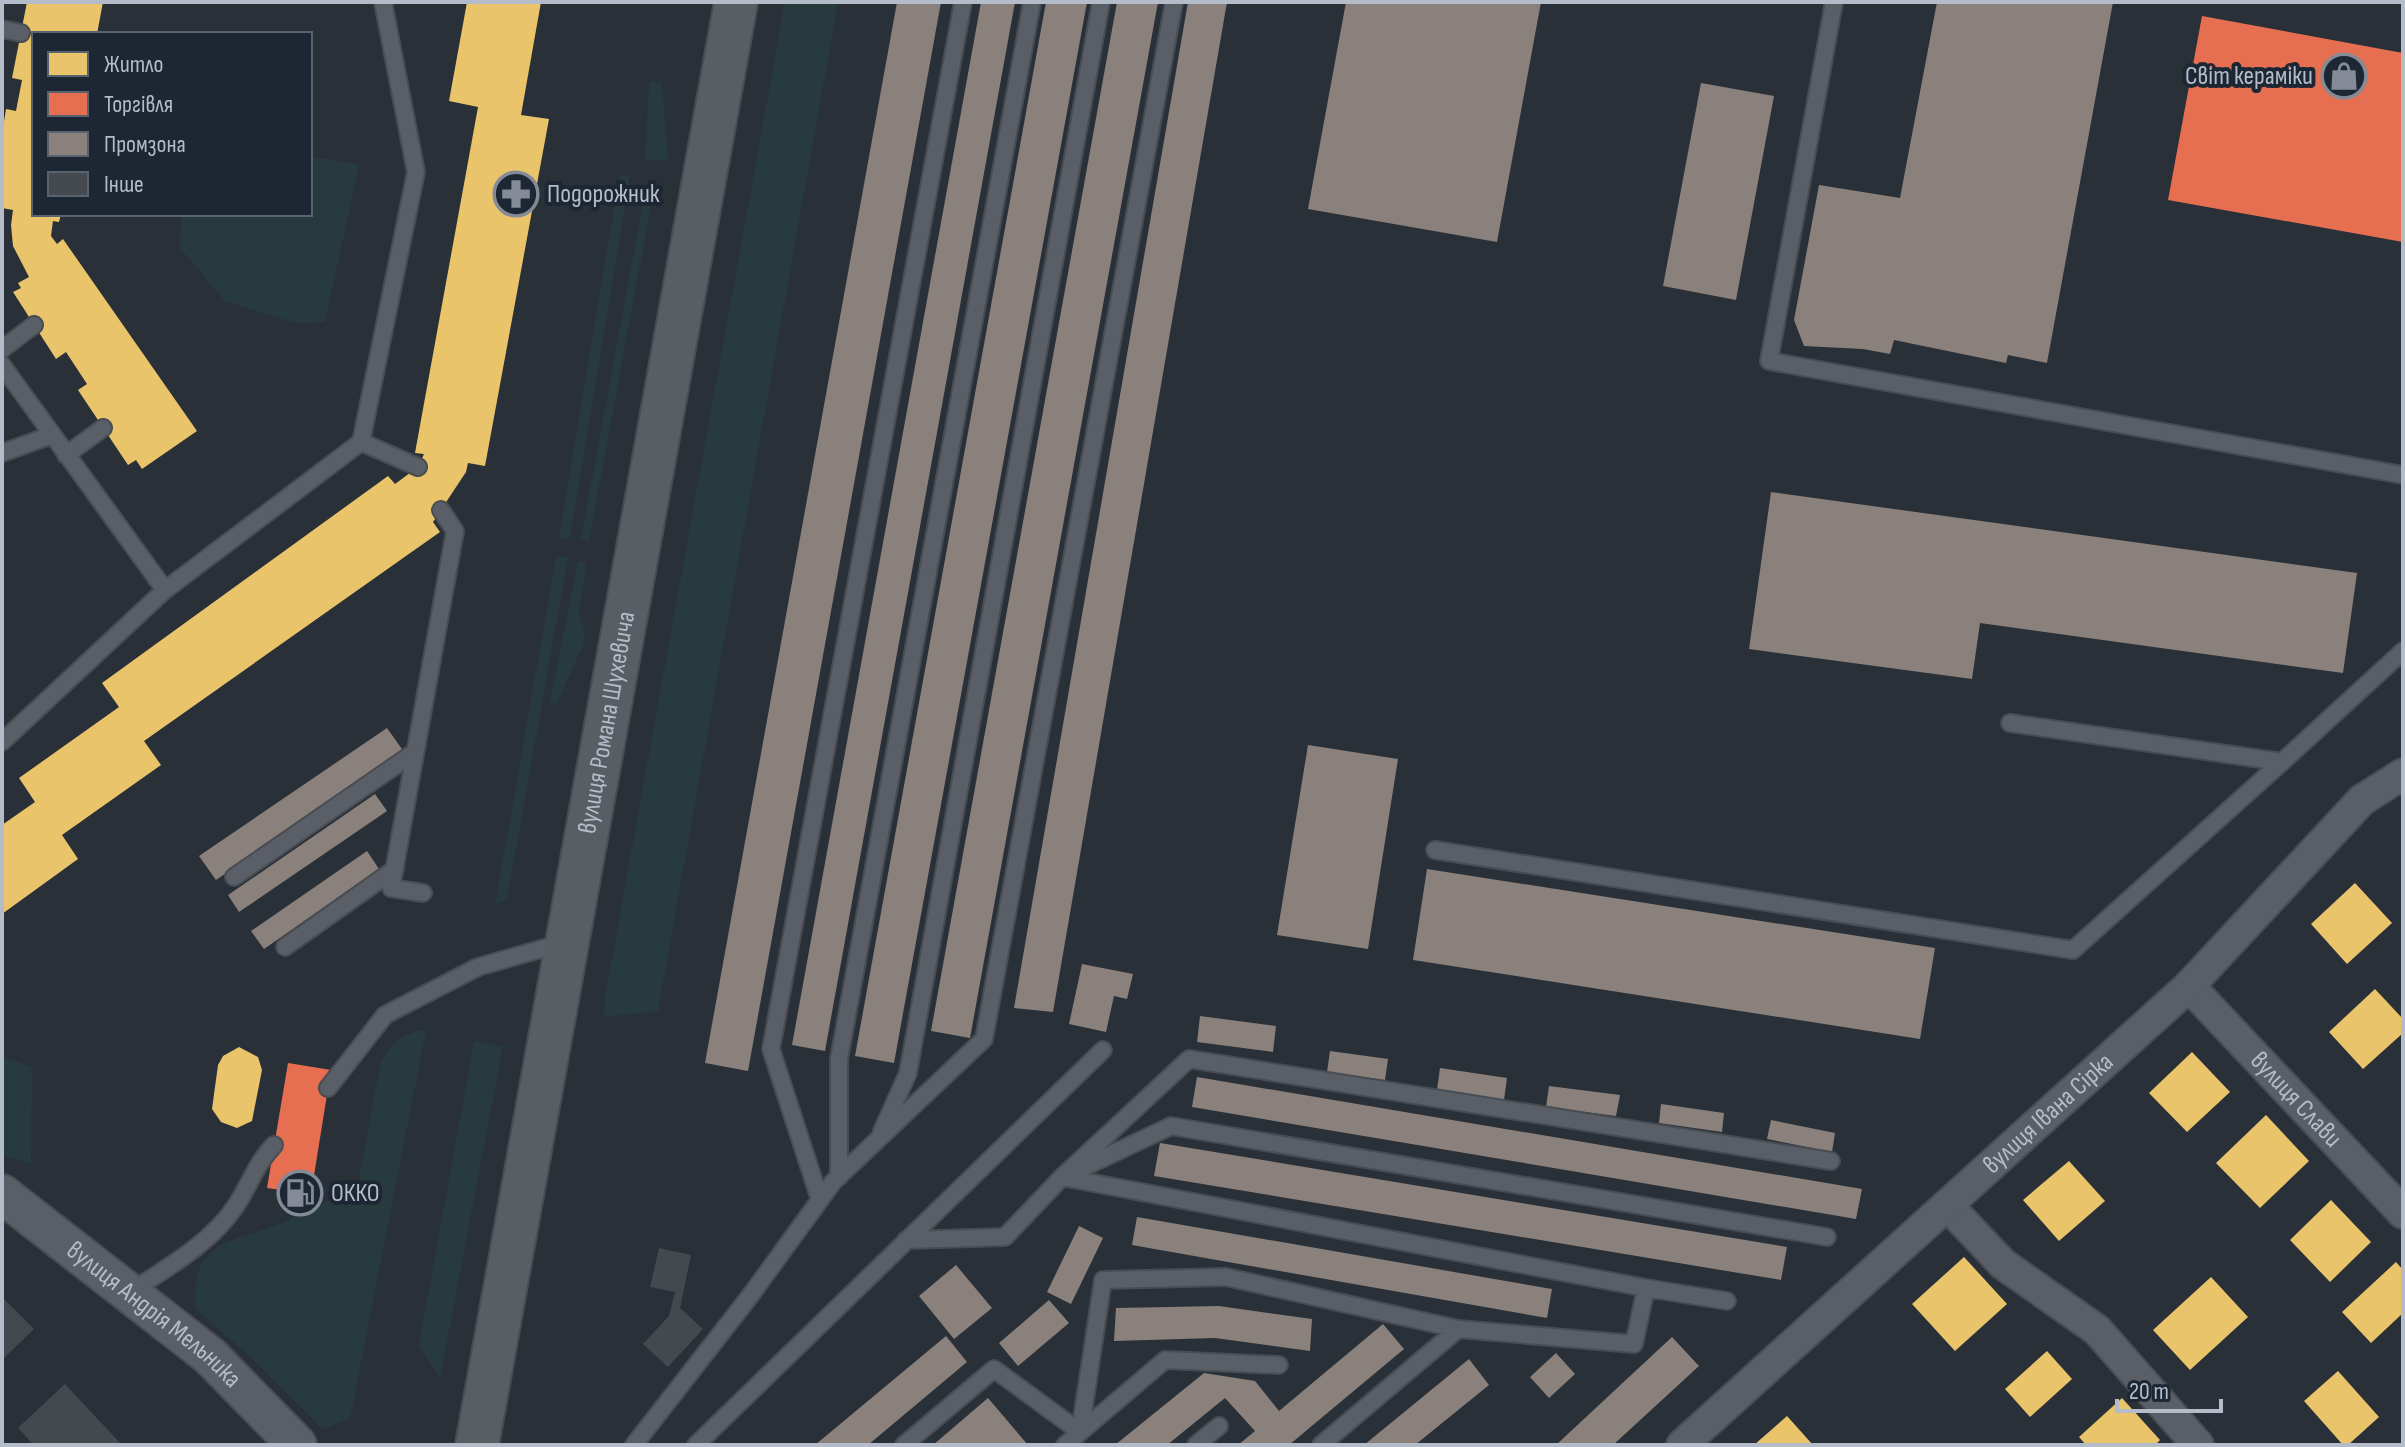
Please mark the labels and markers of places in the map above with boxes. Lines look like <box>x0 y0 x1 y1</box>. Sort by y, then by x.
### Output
shop icon: Світ кераміки <box>2320 52 2368 100</box>
place label: Світ кераміки <box>2185 61 2313 92</box>
pharmacy icon: Подорожник <box>492 170 540 218</box>
place label: Подорожник <box>547 179 660 210</box>
fuel station icon: ОККО <box>276 1169 324 1217</box>
place label: ОККО <box>331 1178 380 1209</box>

